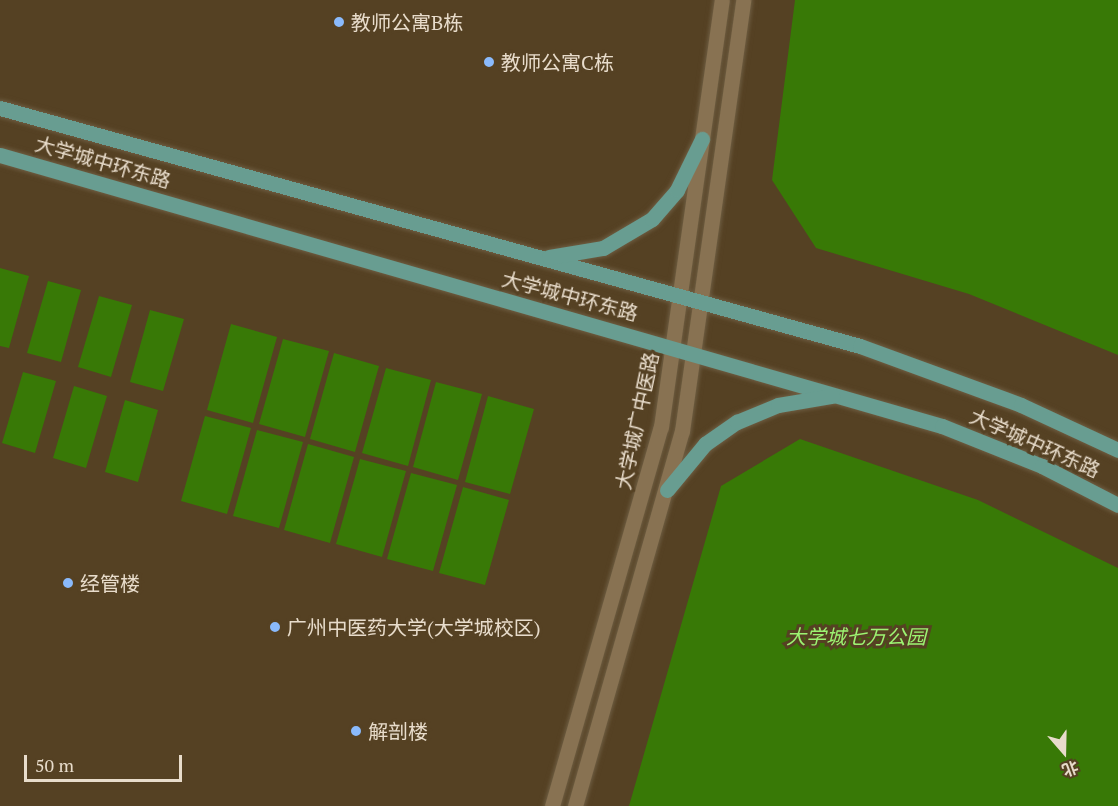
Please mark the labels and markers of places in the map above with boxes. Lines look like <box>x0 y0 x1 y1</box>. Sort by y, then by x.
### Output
place label: 教师公寓B栋 <box>351 10 463 34</box>
marker: 教师公寓B栋 <box>332 15 346 29</box>
place label: 教师公寓C栋 <box>501 50 614 74</box>
marker: 教师公寓C栋 <box>482 55 496 69</box>
place label: 经管楼 <box>80 571 140 595</box>
marker: 经管楼 <box>61 576 75 590</box>
place label: 广州中医药大学(大学城校区) <box>287 615 541 639</box>
marker: 广州中医药大学(大学城校区) <box>268 620 282 634</box>
place label: 解剖楼 <box>368 719 428 743</box>
marker: 解剖楼 <box>349 724 363 738</box>

